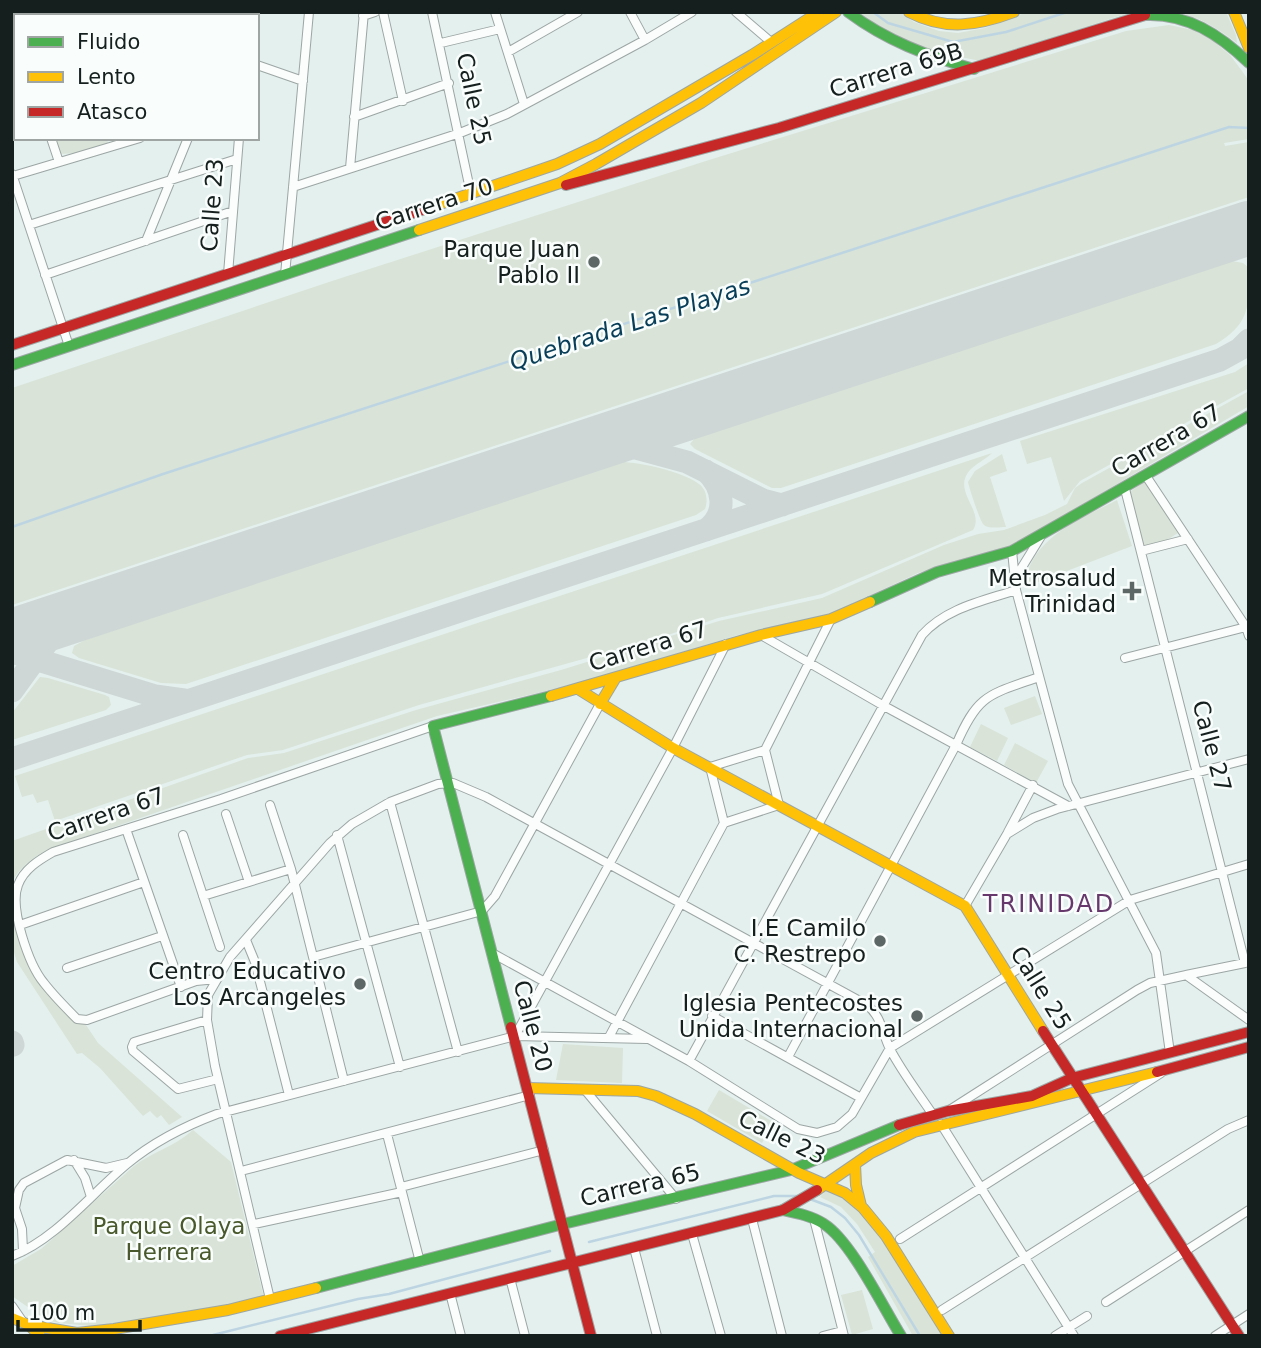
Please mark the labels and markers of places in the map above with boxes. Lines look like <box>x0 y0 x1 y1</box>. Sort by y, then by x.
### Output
place label: Parque Juan Pablo II <box>443 236 580 288</box>
marker: Parque Juan Pablo II <box>586 254 602 270</box>
place label: Metrosalud Trinidad <box>988 565 1116 617</box>
marker: Metrosalud Trinidad <box>1122 581 1142 601</box>
place label: I.E Camilo C. Restrepo <box>733 915 866 967</box>
marker: I.E Camilo C. Restrepo <box>872 933 888 949</box>
place label: Centro Educativo Los Arcangeles <box>148 958 346 1010</box>
marker: Centro Educativo Los Arcangeles <box>352 976 368 992</box>
place label: Iglesia Pentecostes Unida Internacional <box>679 990 903 1042</box>
marker: Iglesia Pentecostes Unida Internacional <box>909 1008 925 1024</box>

